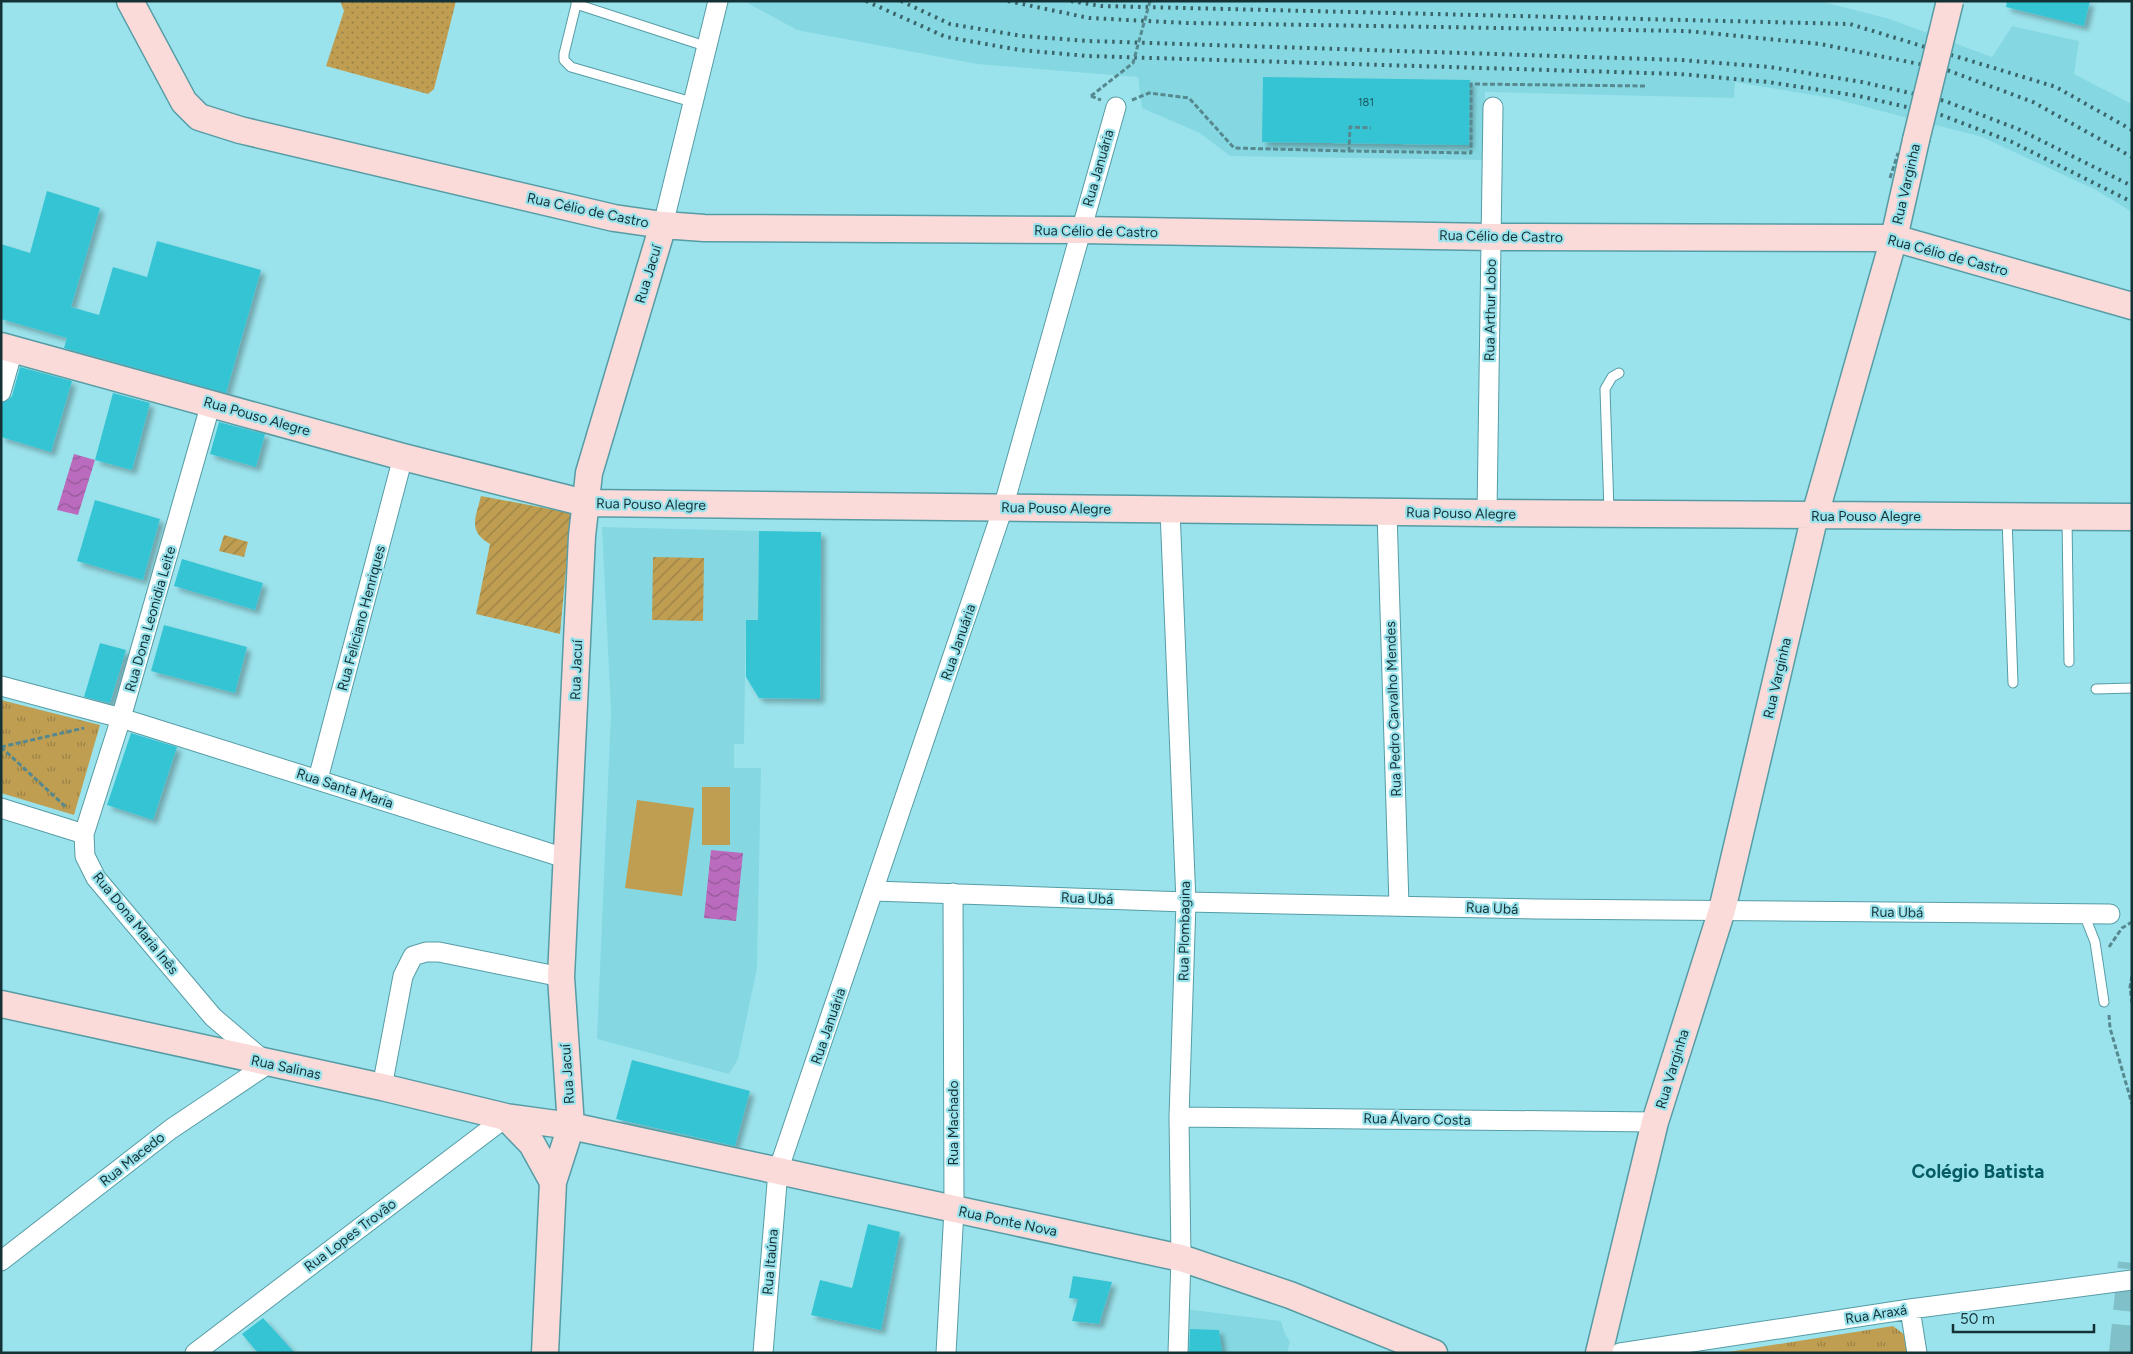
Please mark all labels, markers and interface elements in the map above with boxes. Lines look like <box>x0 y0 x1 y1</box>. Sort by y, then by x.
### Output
house number: 181 <box>1358 96 1374 109</box>
street label: Rua Januária <box>1079 128 1118 209</box>
street label: Rua Varginha <box>1889 142 1924 226</box>
street label: Rua Célio de Castro <box>525 189 650 232</box>
street label: Rua Célio de Castro <box>1034 222 1158 241</box>
street label: Rua Célio de Castro <box>1439 227 1563 246</box>
street label: Rua Célio de Castro <box>1886 231 2010 280</box>
street label: Rua Jacuí <box>632 242 666 305</box>
street label: Rua Arthur Lobo <box>1481 259 1500 361</box>
street label: Rua Pouso Alegre <box>202 393 312 440</box>
street label: Rua Pouso Alegre <box>596 495 706 514</box>
street label: Rua Pouso Alegre <box>1001 499 1111 518</box>
street label: Rua Pouso Alegre <box>1406 504 1516 523</box>
street label: Rua Pouso Alegre <box>1811 508 1921 525</box>
street label: Rua Feliciano Henriques <box>334 543 389 693</box>
street label: Rua Dona Leonidia Leite <box>122 544 179 694</box>
street label: Rua Januária <box>938 602 979 682</box>
street label: Rua Pedro Carvalho Mendes <box>1382 621 1405 797</box>
street label: Rua Varginha <box>1760 636 1795 720</box>
street label: Rua Jacuí <box>567 639 586 700</box>
street label: Rua Santa Maria <box>294 765 395 812</box>
street label: Rua Dona Maria Inês <box>89 869 182 978</box>
street label: Rua Plombagina <box>1175 881 1194 981</box>
street label: Rua Ubá <box>1060 889 1113 908</box>
street label: Rua Ubá <box>1465 899 1518 918</box>
street label: Rua Ubá <box>1871 904 1923 921</box>
street label: Rua Januária <box>808 986 849 1066</box>
street label: Rua Varginha <box>1652 1027 1693 1111</box>
street label: Rua Jacuí <box>557 1043 578 1105</box>
street label: Rua Salinas <box>250 1052 322 1083</box>
street label: Rua Machado <box>945 1080 962 1166</box>
street label: Rua Álvaro Costa <box>1363 1110 1471 1129</box>
street label: Rua Macedo <box>96 1129 168 1190</box>
district label: Colégio Batista <box>1912 1160 2044 1183</box>
street label: Rua Lopes Trovão <box>301 1195 400 1275</box>
street label: Rua Ponte Nova <box>957 1203 1059 1240</box>
street label: Rua Itaúna <box>759 1228 782 1296</box>
street label: Rua Araxá <box>1844 1301 1908 1328</box>
scale bar <box>1953 1302 2094 1334</box>
text: 50 m <box>1960 1310 1995 1328</box>

